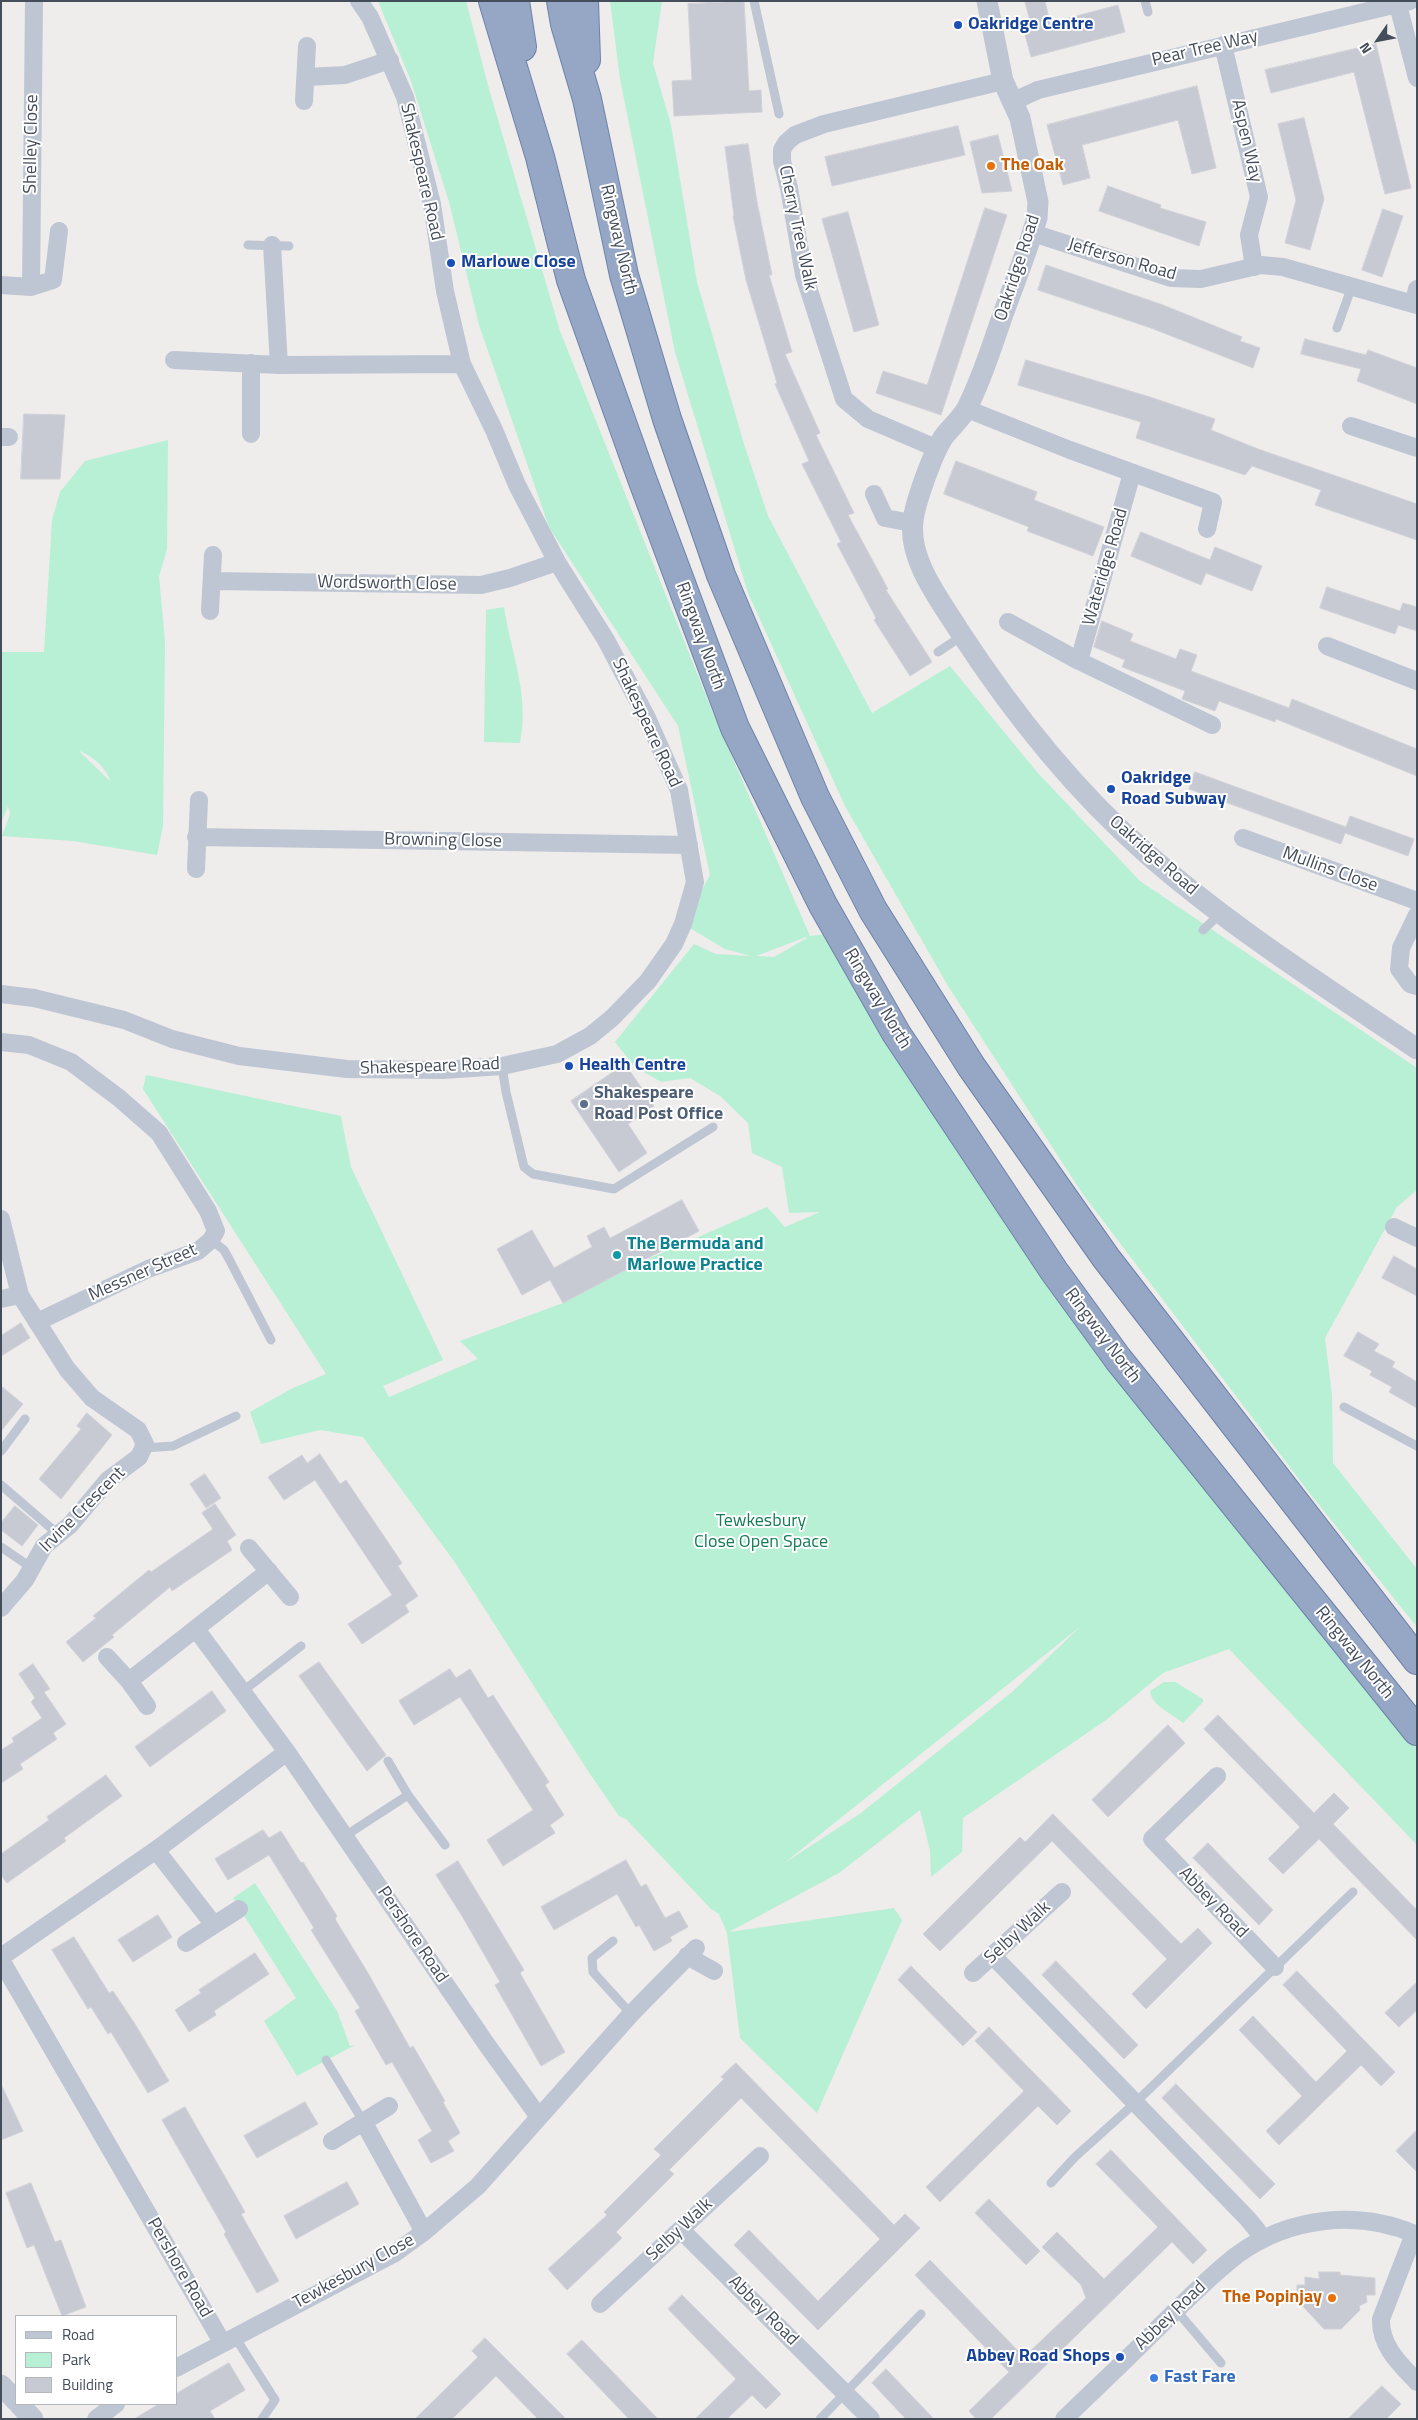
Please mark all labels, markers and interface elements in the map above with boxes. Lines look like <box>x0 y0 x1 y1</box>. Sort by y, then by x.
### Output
place label: Oakridge Centre <box>968 14 1093 36</box>
north arrow <box>1353 15 1403 65</box>
marker: Oakridge Centre <box>952 19 964 31</box>
street label: Pear Tree Way <box>1150 26 1260 72</box>
text: N <box>1354 39 1376 58</box>
street label: Shelley Close <box>20 94 44 194</box>
street label: Aspen Way <box>1226 97 1266 185</box>
street label: Shakespeare Road <box>395 101 447 243</box>
place label: The Oak <box>1001 155 1064 177</box>
marker: The Oak <box>985 160 997 172</box>
street label: Cherry Tree Walk <box>773 164 821 292</box>
street label: Ringway North <box>595 183 641 297</box>
street label: Oakridge Road <box>991 212 1045 324</box>
street label: Jefferson Road <box>1065 234 1179 286</box>
place label: Marlowe Close <box>461 252 576 274</box>
marker: Marlowe Close <box>445 257 457 269</box>
street label: Wateridge Road <box>1079 506 1133 628</box>
street label: Wordsworth Close <box>317 572 457 596</box>
street label: Ringway North <box>671 579 729 693</box>
street label: Shakespeare Road <box>607 655 685 791</box>
place label: Oakridge Road Subway <box>1121 768 1226 811</box>
marker: Oakridge Road Subway <box>1105 783 1117 795</box>
street label: Oakridge Road <box>1104 812 1202 900</box>
street label: Browning Close <box>384 829 502 853</box>
street label: Mullins Close <box>1279 843 1381 897</box>
street label: Ringway North <box>839 945 915 1053</box>
street label: Shakespeare Road <box>360 1054 500 1080</box>
place label: Health Centre <box>579 1055 686 1077</box>
marker: Health Centre <box>563 1060 575 1072</box>
place label: Shakespeare Road Post Office <box>594 1083 723 1126</box>
marker: Shakespeare Road Post Office <box>578 1098 590 1110</box>
place label: The Bermuda and Marlowe Practice <box>627 1234 764 1276</box>
street label: Messner Street <box>86 1240 200 1306</box>
marker: The Bermuda and Marlowe Practice <box>611 1249 623 1261</box>
street label: Ringway North <box>1059 1284 1145 1388</box>
street label: Irvine Crescent <box>36 1463 130 1557</box>
park label: Tewkesbury Close Open Space <box>694 1511 828 1554</box>
street label: Ringway North <box>1310 1602 1398 1704</box>
street label: Abbey Road <box>1174 1863 1252 1943</box>
street label: Pershore Road <box>372 1883 452 1987</box>
street label: Selby Walk <box>980 1897 1056 1969</box>
street label: Selby Walk <box>642 2194 718 2266</box>
street label: Pershore Road <box>142 2214 216 2322</box>
street label: Tewkesbury Close <box>290 2230 418 2314</box>
street label: Abbey Road <box>723 2271 803 2351</box>
street label: Abbey Road <box>1131 2277 1211 2355</box>
place label: The Popinjay <box>1222 2287 1322 2309</box>
marker: The Popinjay <box>1326 2292 1338 2304</box>
legend <box>15 2315 178 2405</box>
text: Road <box>62 2323 94 2346</box>
place label: Abbey Road Shops <box>966 2346 1110 2368</box>
text: Park <box>62 2348 91 2371</box>
marker: Abbey Road Shops <box>1114 2351 1126 2363</box>
place label: Fast Fare <box>1164 2367 1236 2389</box>
marker: Fast Fare <box>1148 2372 1160 2384</box>
text: Building <box>62 2373 113 2396</box>

